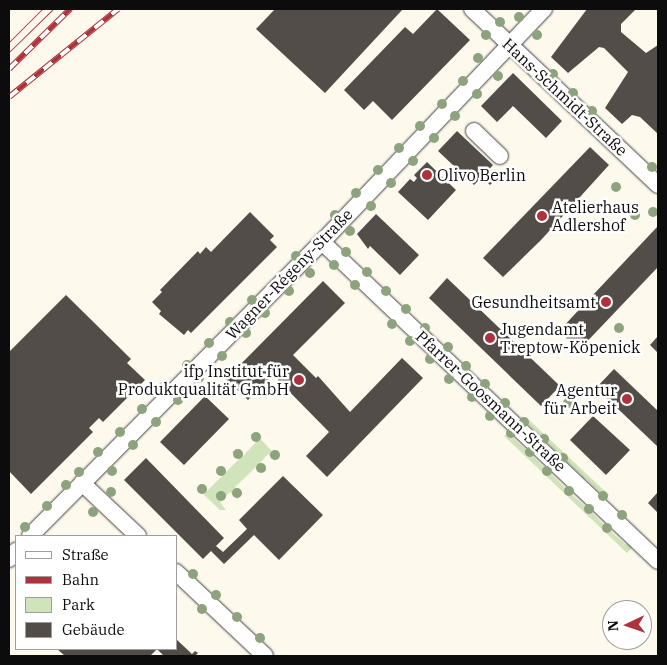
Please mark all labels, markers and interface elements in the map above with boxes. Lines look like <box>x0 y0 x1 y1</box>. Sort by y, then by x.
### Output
street label: Hans-Schmidt-Straße <box>499 34 631 160</box>
place label: Olivo Berlin <box>437 165 526 185</box>
marker: Olivo Berlin <box>421 169 433 181</box>
place label: Atelierhaus Adlershof <box>552 197 639 235</box>
street label: Wagner-Régeny-Straße <box>222 205 356 343</box>
marker: Atelierhaus Adlershof <box>536 210 548 222</box>
place label: Gesundheitsamt <box>472 292 596 312</box>
marker: Gesundheitsamt <box>600 296 612 308</box>
place label: Jugendamt Treptow-Köpenick <box>500 319 640 357</box>
street label: Pfarrer-Goosmann-Straße <box>412 326 570 476</box>
marker: Jugendamt Treptow-Köpenick <box>484 332 496 344</box>
place label: ifp Institut für Produktqualität GmbH <box>118 361 289 399</box>
marker: ifp Institut für Produktqualität GmbH <box>293 374 305 386</box>
place label: Agentur für Arbeit <box>544 380 617 418</box>
marker: Agentur für Arbeit <box>621 393 633 405</box>
legend <box>15 535 178 650</box>
text: Straße <box>62 545 109 564</box>
text: Bahn <box>62 570 99 589</box>
text: Park <box>62 595 95 614</box>
north arrow <box>602 600 652 650</box>
text: Gebäude <box>62 620 125 639</box>
text: N <box>604 620 622 632</box>

